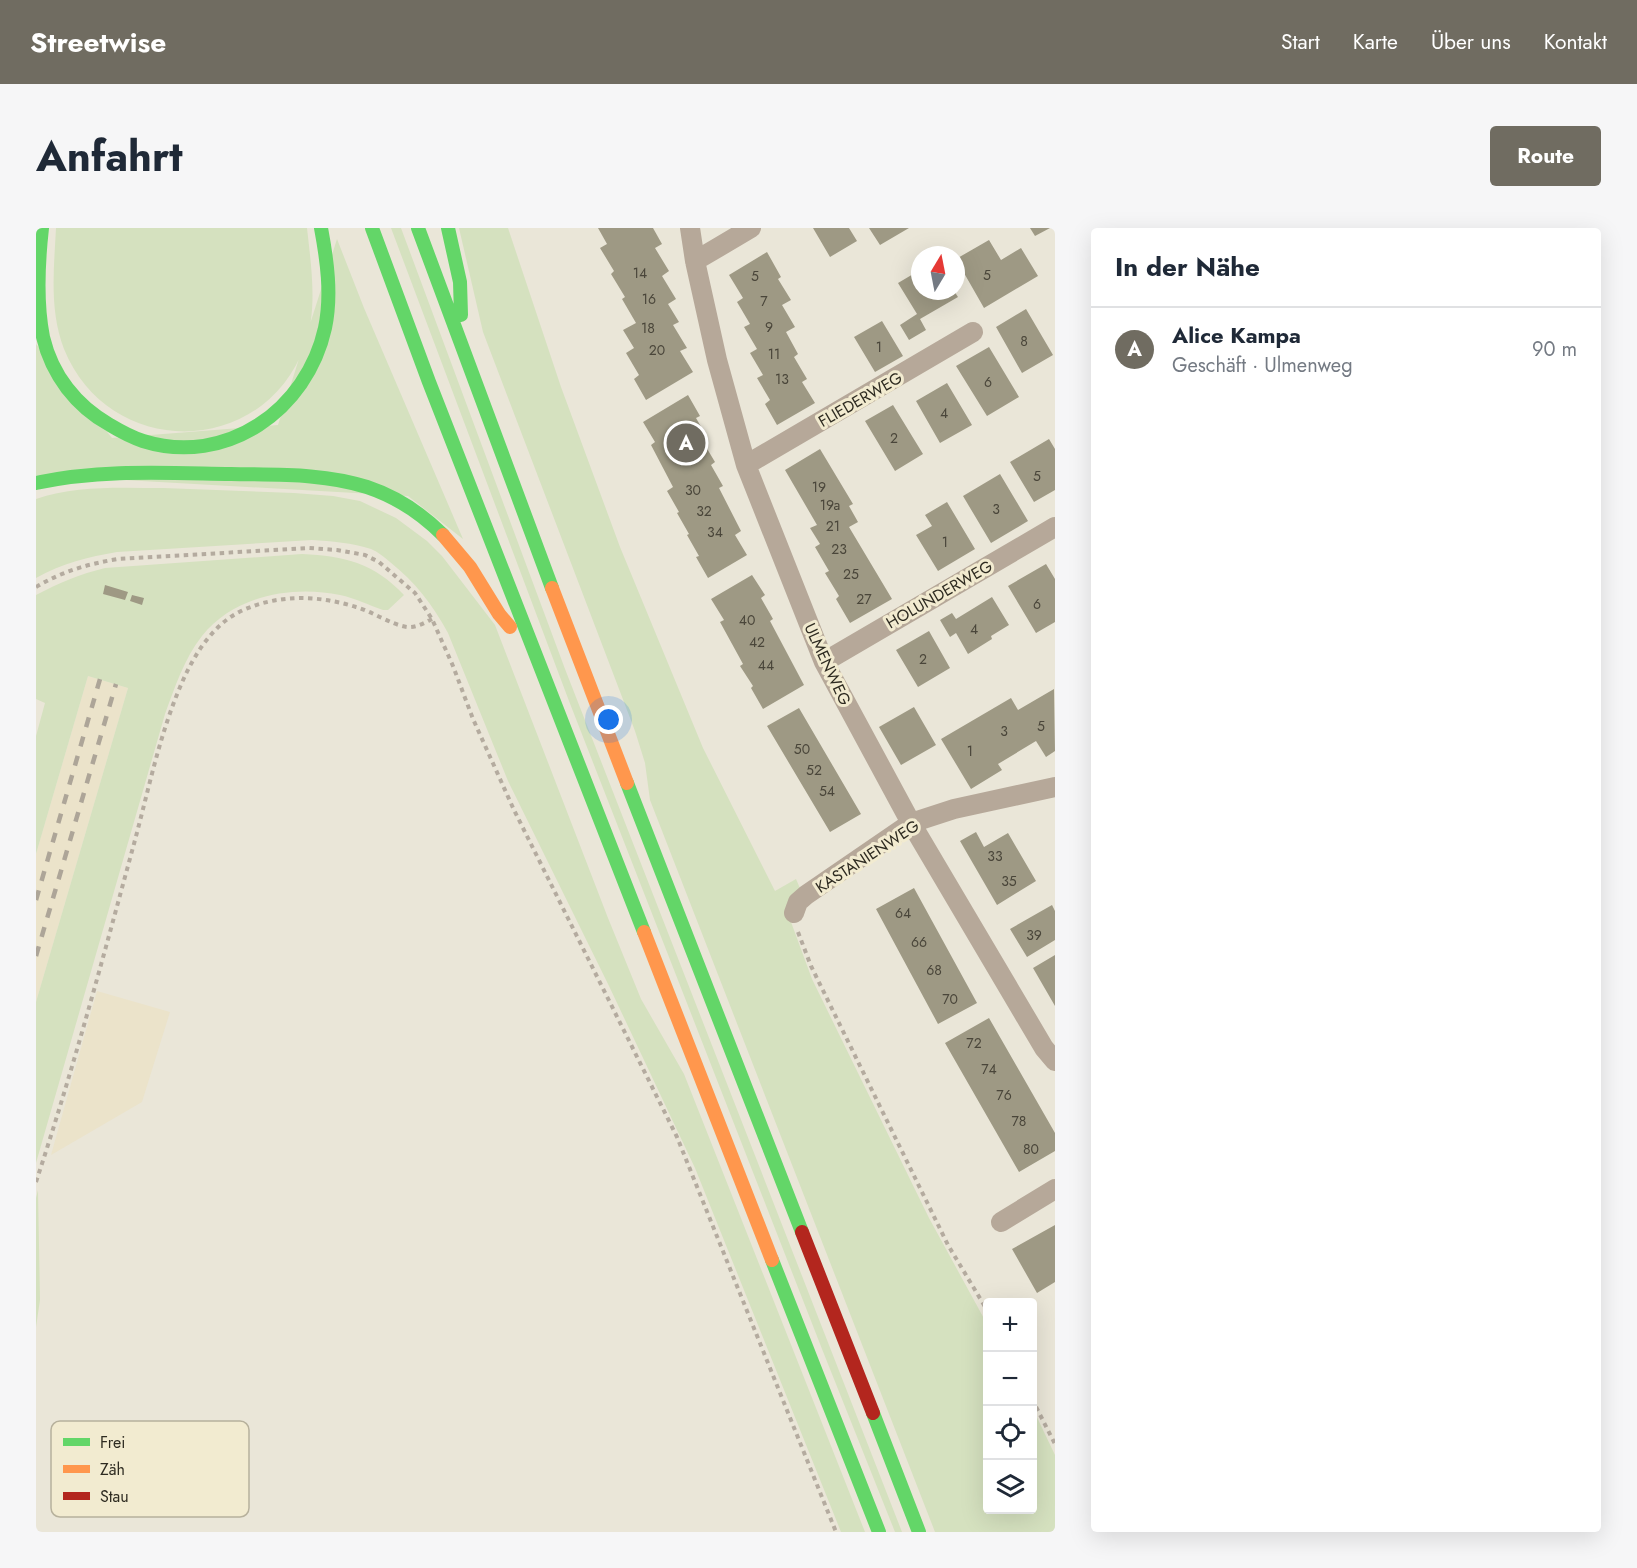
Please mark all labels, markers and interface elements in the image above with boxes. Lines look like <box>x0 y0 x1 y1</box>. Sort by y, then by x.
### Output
text: Streetwise <box>30 22 166 63</box>
text: Start <box>1281 27 1320 57</box>
text: Karte <box>1353 27 1398 57</box>
text: Über uns <box>1431 27 1511 57</box>
text: Kontakt <box>1544 27 1607 57</box>
text: Anfahrt <box>36 126 183 187</box>
button: Route <box>1490 126 1601 186</box>
north arrow <box>911 246 965 300</box>
text: In der Nähe <box>1115 248 1260 286</box>
house number: 14 <box>633 263 647 283</box>
house number: 5 <box>983 265 991 285</box>
house number: 5 <box>751 266 759 286</box>
house number: 16 <box>642 289 656 309</box>
house number: 7 <box>760 291 768 311</box>
house number: 9 <box>765 317 773 337</box>
house number: 18 <box>641 318 655 338</box>
text: Alice Kampa <box>1172 319 1301 351</box>
house number: 8 <box>1020 331 1028 351</box>
text: A <box>1127 335 1142 364</box>
text: 90 m <box>1532 335 1577 364</box>
house number: 1 <box>876 337 882 357</box>
house number: 20 <box>649 340 665 360</box>
house number: 11 <box>768 344 780 364</box>
text: Geschäft · Ulmenweg <box>1172 351 1353 380</box>
street label: FLIEDERWEG <box>814 366 907 433</box>
house number: 13 <box>775 369 789 389</box>
house number: 6 <box>984 372 992 392</box>
house number: 4 <box>940 403 948 423</box>
pin: A <box>666 420 706 466</box>
house number: 2 <box>890 428 898 448</box>
house number: 5 <box>1033 466 1041 486</box>
house number: 19 <box>812 477 826 497</box>
house number: 30 <box>685 480 701 500</box>
house number: 19a <box>820 495 840 515</box>
house number: 3 <box>992 499 1000 519</box>
house number: 32 <box>696 501 712 521</box>
house number: 21 <box>826 516 840 536</box>
house number: 34 <box>707 522 723 542</box>
house number: 1 <box>942 532 948 552</box>
house number: 23 <box>831 539 847 559</box>
street label: HOLUNDERWEG <box>882 555 997 634</box>
house number: 25 <box>843 564 859 584</box>
house number: 27 <box>856 589 872 609</box>
house number: 6 <box>1033 594 1041 614</box>
house number: 40 <box>739 610 755 630</box>
street label: ULMENWEG <box>798 619 857 709</box>
house number: 4 <box>970 619 978 639</box>
house number: 42 <box>749 632 765 652</box>
house number: 2 <box>919 649 927 669</box>
house number: 44 <box>758 655 774 675</box>
your location <box>594 705 623 734</box>
house number: 5 <box>1037 716 1045 736</box>
house number: 3 <box>1000 721 1008 741</box>
house number: 50 <box>794 739 810 759</box>
house number: 1 <box>967 741 973 761</box>
house number: 52 <box>806 760 822 780</box>
house number: 54 <box>819 781 835 801</box>
street label: KASTANIENWEG <box>811 814 924 899</box>
house number: 33 <box>987 846 1003 866</box>
house number: 35 <box>1001 871 1017 891</box>
house number: 64 <box>895 903 911 923</box>
house number: 39 <box>1026 925 1042 945</box>
house number: 66 <box>911 932 927 952</box>
house number: 68 <box>926 960 942 980</box>
house number: 70 <box>942 989 958 1009</box>
house number: 72 <box>966 1033 982 1053</box>
house number: 74 <box>981 1059 997 1079</box>
house number: 76 <box>996 1085 1012 1105</box>
house number: 78 <box>1012 1111 1027 1131</box>
house number: 80 <box>1023 1139 1039 1159</box>
map controls <box>983 1298 1037 1514</box>
button: + <box>983 1298 1037 1352</box>
button: − <box>983 1352 1037 1406</box>
button: locate <box>983 1406 1037 1460</box>
legend <box>51 1421 249 1517</box>
text: Frei <box>100 1431 125 1454</box>
text: Zäh <box>100 1458 125 1481</box>
button: layers <box>983 1460 1037 1514</box>
text: Stau <box>100 1485 129 1508</box>

